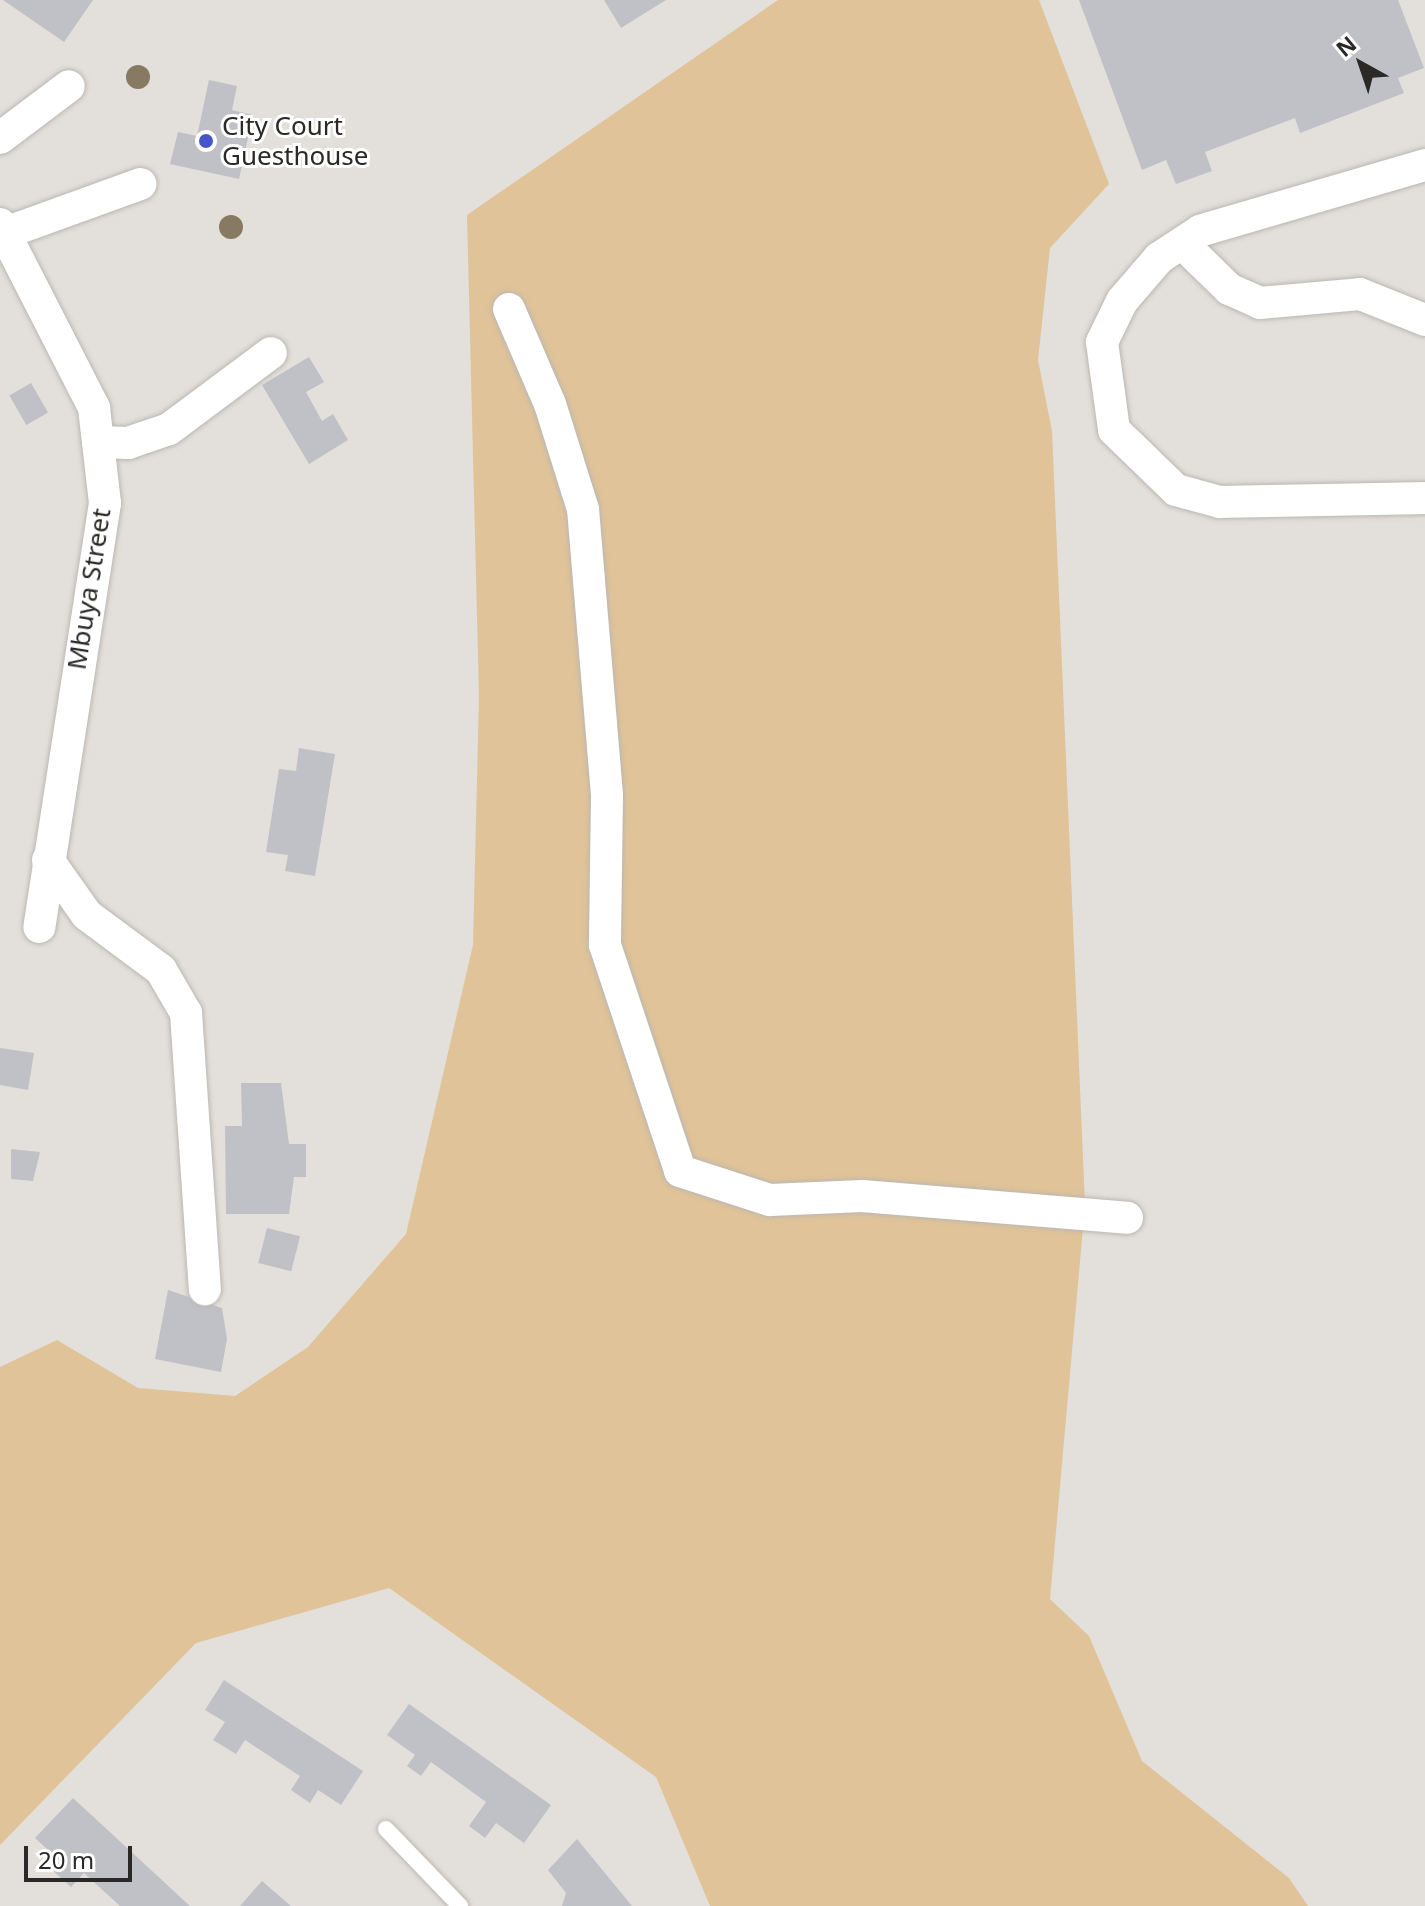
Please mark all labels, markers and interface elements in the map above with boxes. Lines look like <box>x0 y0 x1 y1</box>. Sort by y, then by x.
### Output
north arrow <box>1321 24 1401 104</box>
text: N <box>1329 28 1362 63</box>
place label: City Court Guesthouse <box>222 110 368 172</box>
marker: City Court Guesthouse <box>197 132 215 150</box>
street label: Mbuya Street <box>61 506 117 672</box>
scale bar <box>28 1830 136 1880</box>
text: 20 m <box>38 1843 94 1876</box>

